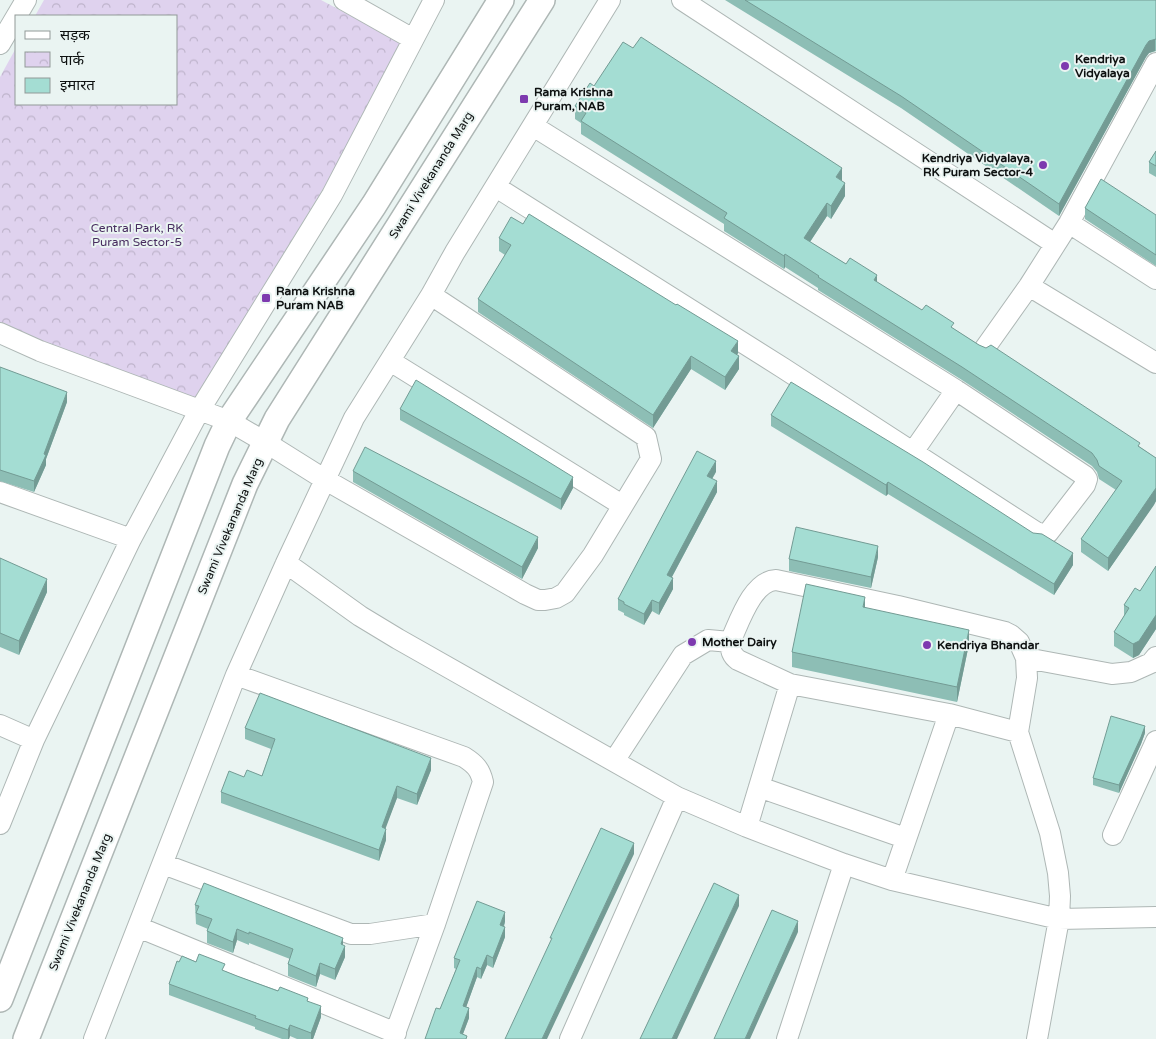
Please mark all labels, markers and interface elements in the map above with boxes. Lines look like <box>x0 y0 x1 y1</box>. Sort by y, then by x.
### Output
legend <box>15 15 178 105</box>
text: सड़क <box>60 26 90 44</box>
text: पार्क <box>60 51 84 69</box>
place label: Kendriya Vidyalaya <box>1075 52 1130 81</box>
marker: Kendriya Vidyalaya <box>1059 60 1071 72</box>
text: इमारत <box>60 76 95 94</box>
place label: Rama Krishna Puram, NAB <box>534 85 613 113</box>
marker: Rama Krishna Puram, NAB <box>518 93 530 105</box>
street label: Swami Vivekananda Marg <box>386 109 476 241</box>
place label: Kendriya Vidyalaya, RK Puram Sector-4 <box>922 151 1033 179</box>
marker: Kendriya Vidyalaya, RK Puram Sector-4 <box>1037 159 1049 171</box>
park label: Central Park, RK Puram Sector-5 <box>91 221 183 249</box>
place label: Rama Krishna Puram NAB <box>276 284 355 312</box>
marker: Rama Krishna Puram NAB <box>260 292 272 304</box>
street label: Swami Vivekananda Marg <box>195 456 265 596</box>
place label: Mother Dairy <box>702 635 777 650</box>
marker: Mother Dairy <box>686 636 698 648</box>
place label: Kendriya Bhandar <box>937 638 1039 653</box>
marker: Kendriya Bhandar <box>921 639 933 651</box>
street label: Swami Vivekananda Marg <box>46 831 114 973</box>

